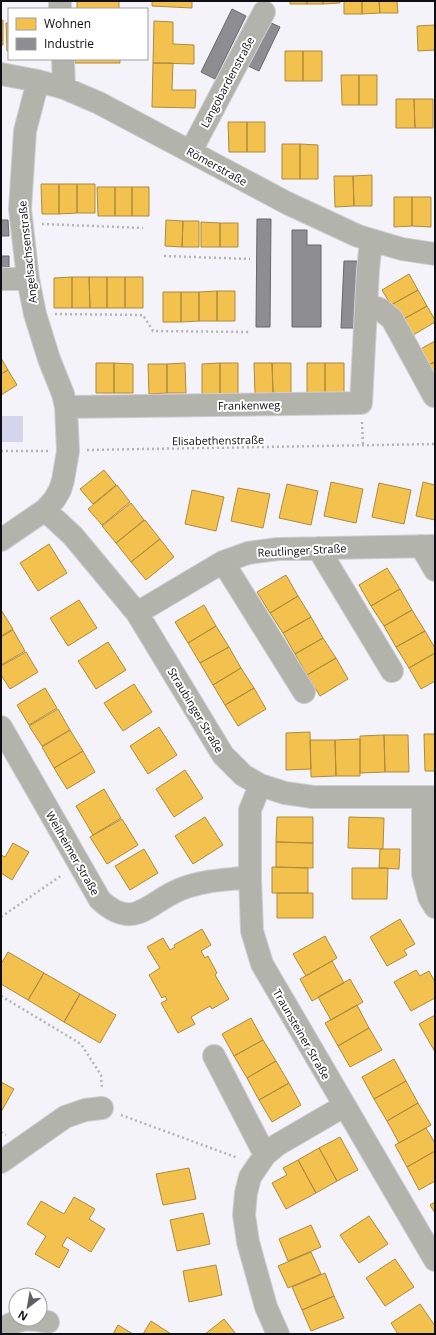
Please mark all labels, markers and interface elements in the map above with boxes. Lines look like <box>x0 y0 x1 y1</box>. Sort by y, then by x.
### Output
legend <box>8 8 148 60</box>
text: Wohnen <box>44 15 91 32</box>
street label: Langobardenstraße <box>197 34 257 130</box>
text: Industrie <box>44 35 94 52</box>
street label: Römerstraße <box>184 143 250 189</box>
street label: Angelsachsenstraße <box>14 200 40 304</box>
street label: Frankenweg <box>218 397 280 413</box>
street label: Elisabethenstraße <box>172 432 264 448</box>
street label: Reutlinger Straße <box>257 540 347 560</box>
street label: Straubinger Straße <box>165 665 227 755</box>
street label: Weilheimer Straße <box>43 808 103 898</box>
street label: Traunsteiner Straße <box>270 986 334 1082</box>
north arrow <box>8 1287 48 1327</box>
text: N <box>15 1307 30 1325</box>

